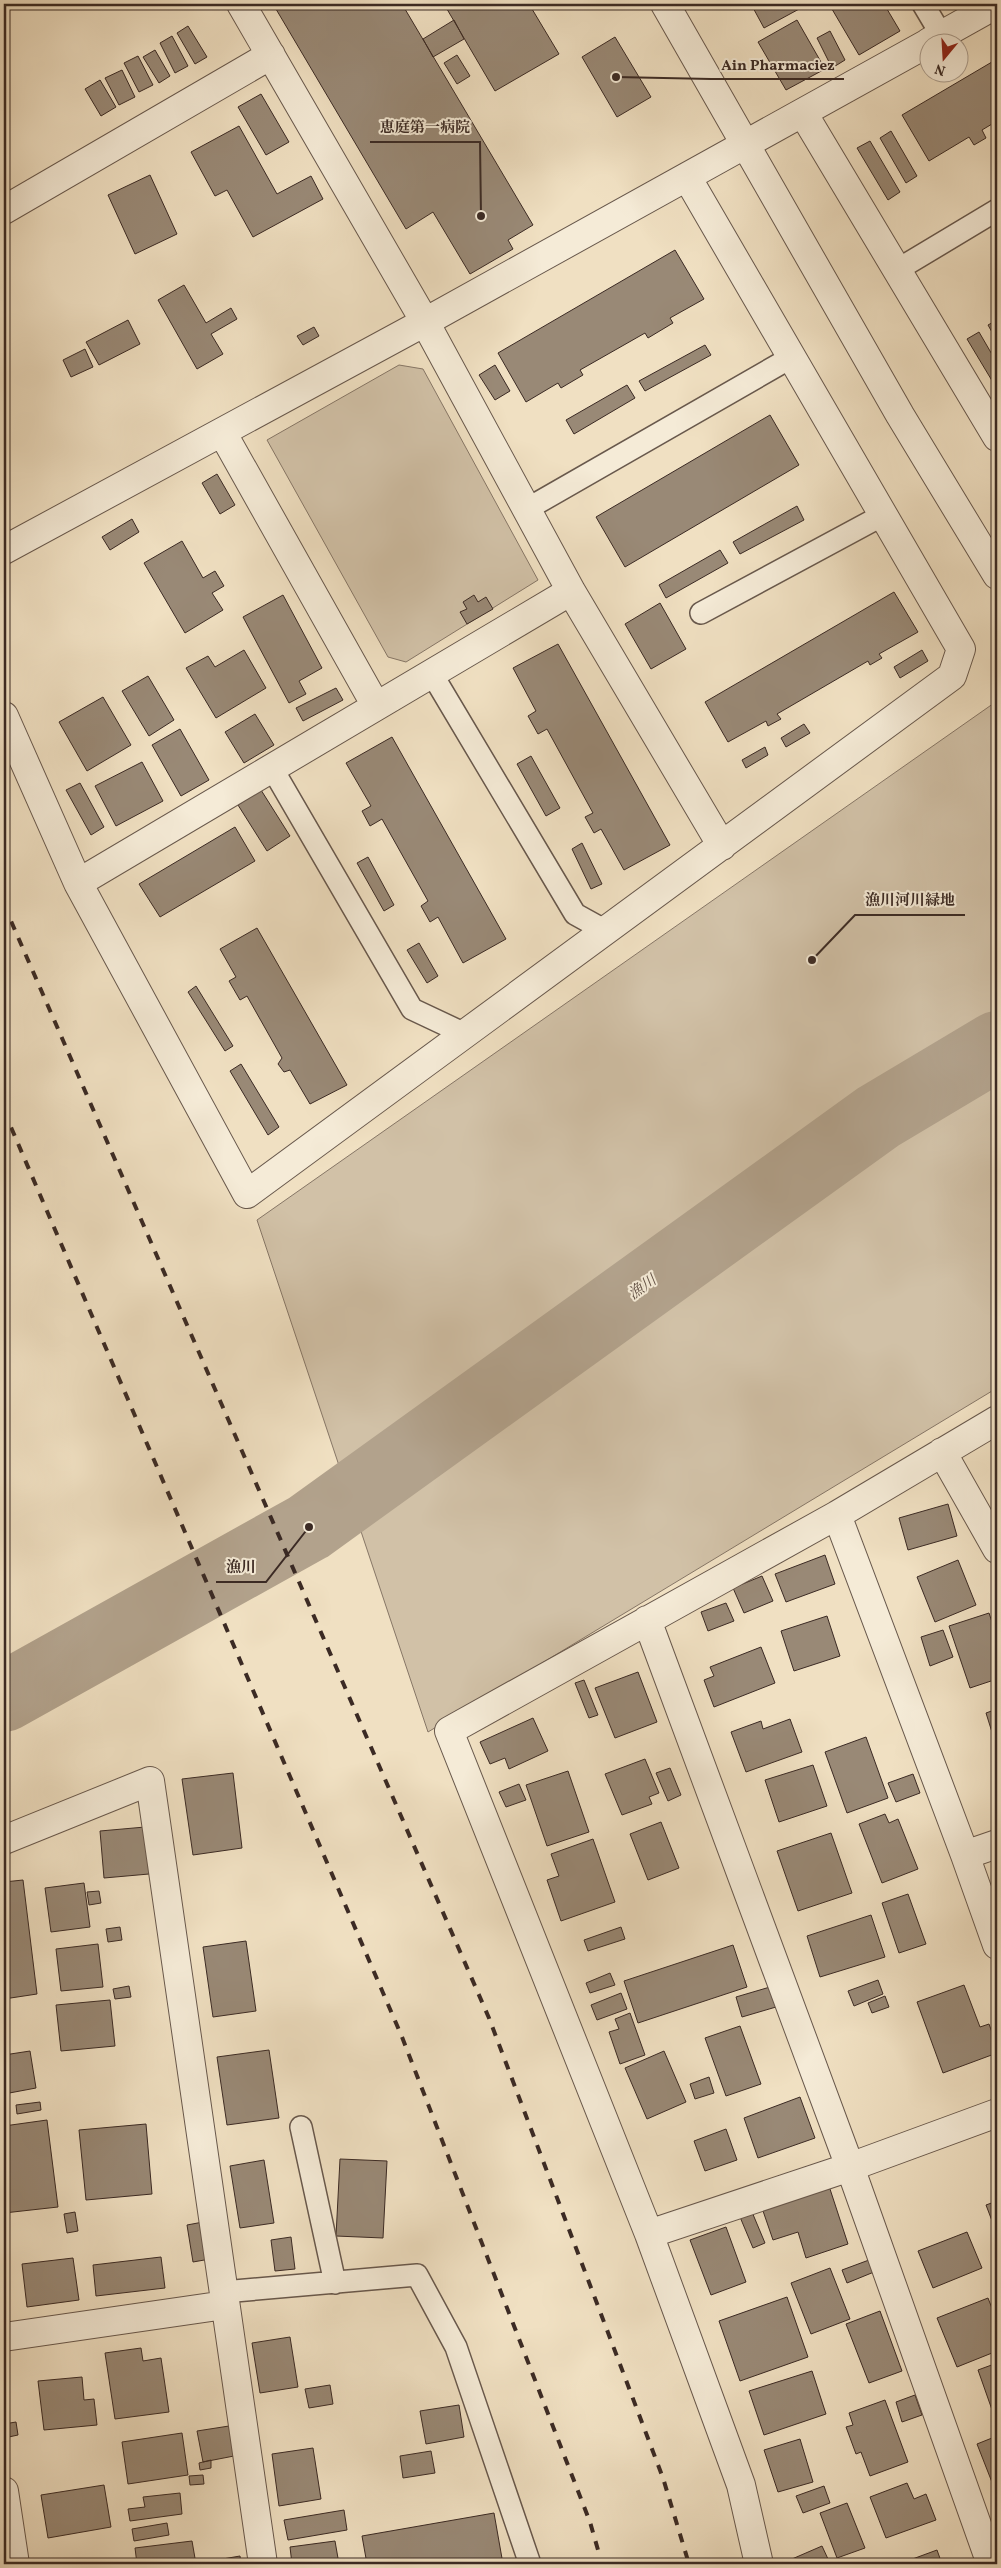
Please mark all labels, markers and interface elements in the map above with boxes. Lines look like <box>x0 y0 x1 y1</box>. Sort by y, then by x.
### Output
north arrow <box>918 32 968 82</box>
callout: Ain Pharmaciez <box>711 49 844 79</box>
text: Ain Pharmaciez <box>721 56 835 77</box>
text: N <box>933 58 948 80</box>
callout: 恵庭第一病院 <box>370 112 480 142</box>
text: 恵庭第一病院 <box>380 118 470 139</box>
callout: 漁川河川緑地 <box>855 885 965 915</box>
text: 漁川河川緑地 <box>865 891 955 912</box>
water label: 漁川 <box>625 1270 663 1306</box>
callout: 漁川 <box>216 1552 266 1582</box>
text: 漁川 <box>226 1558 256 1579</box>

